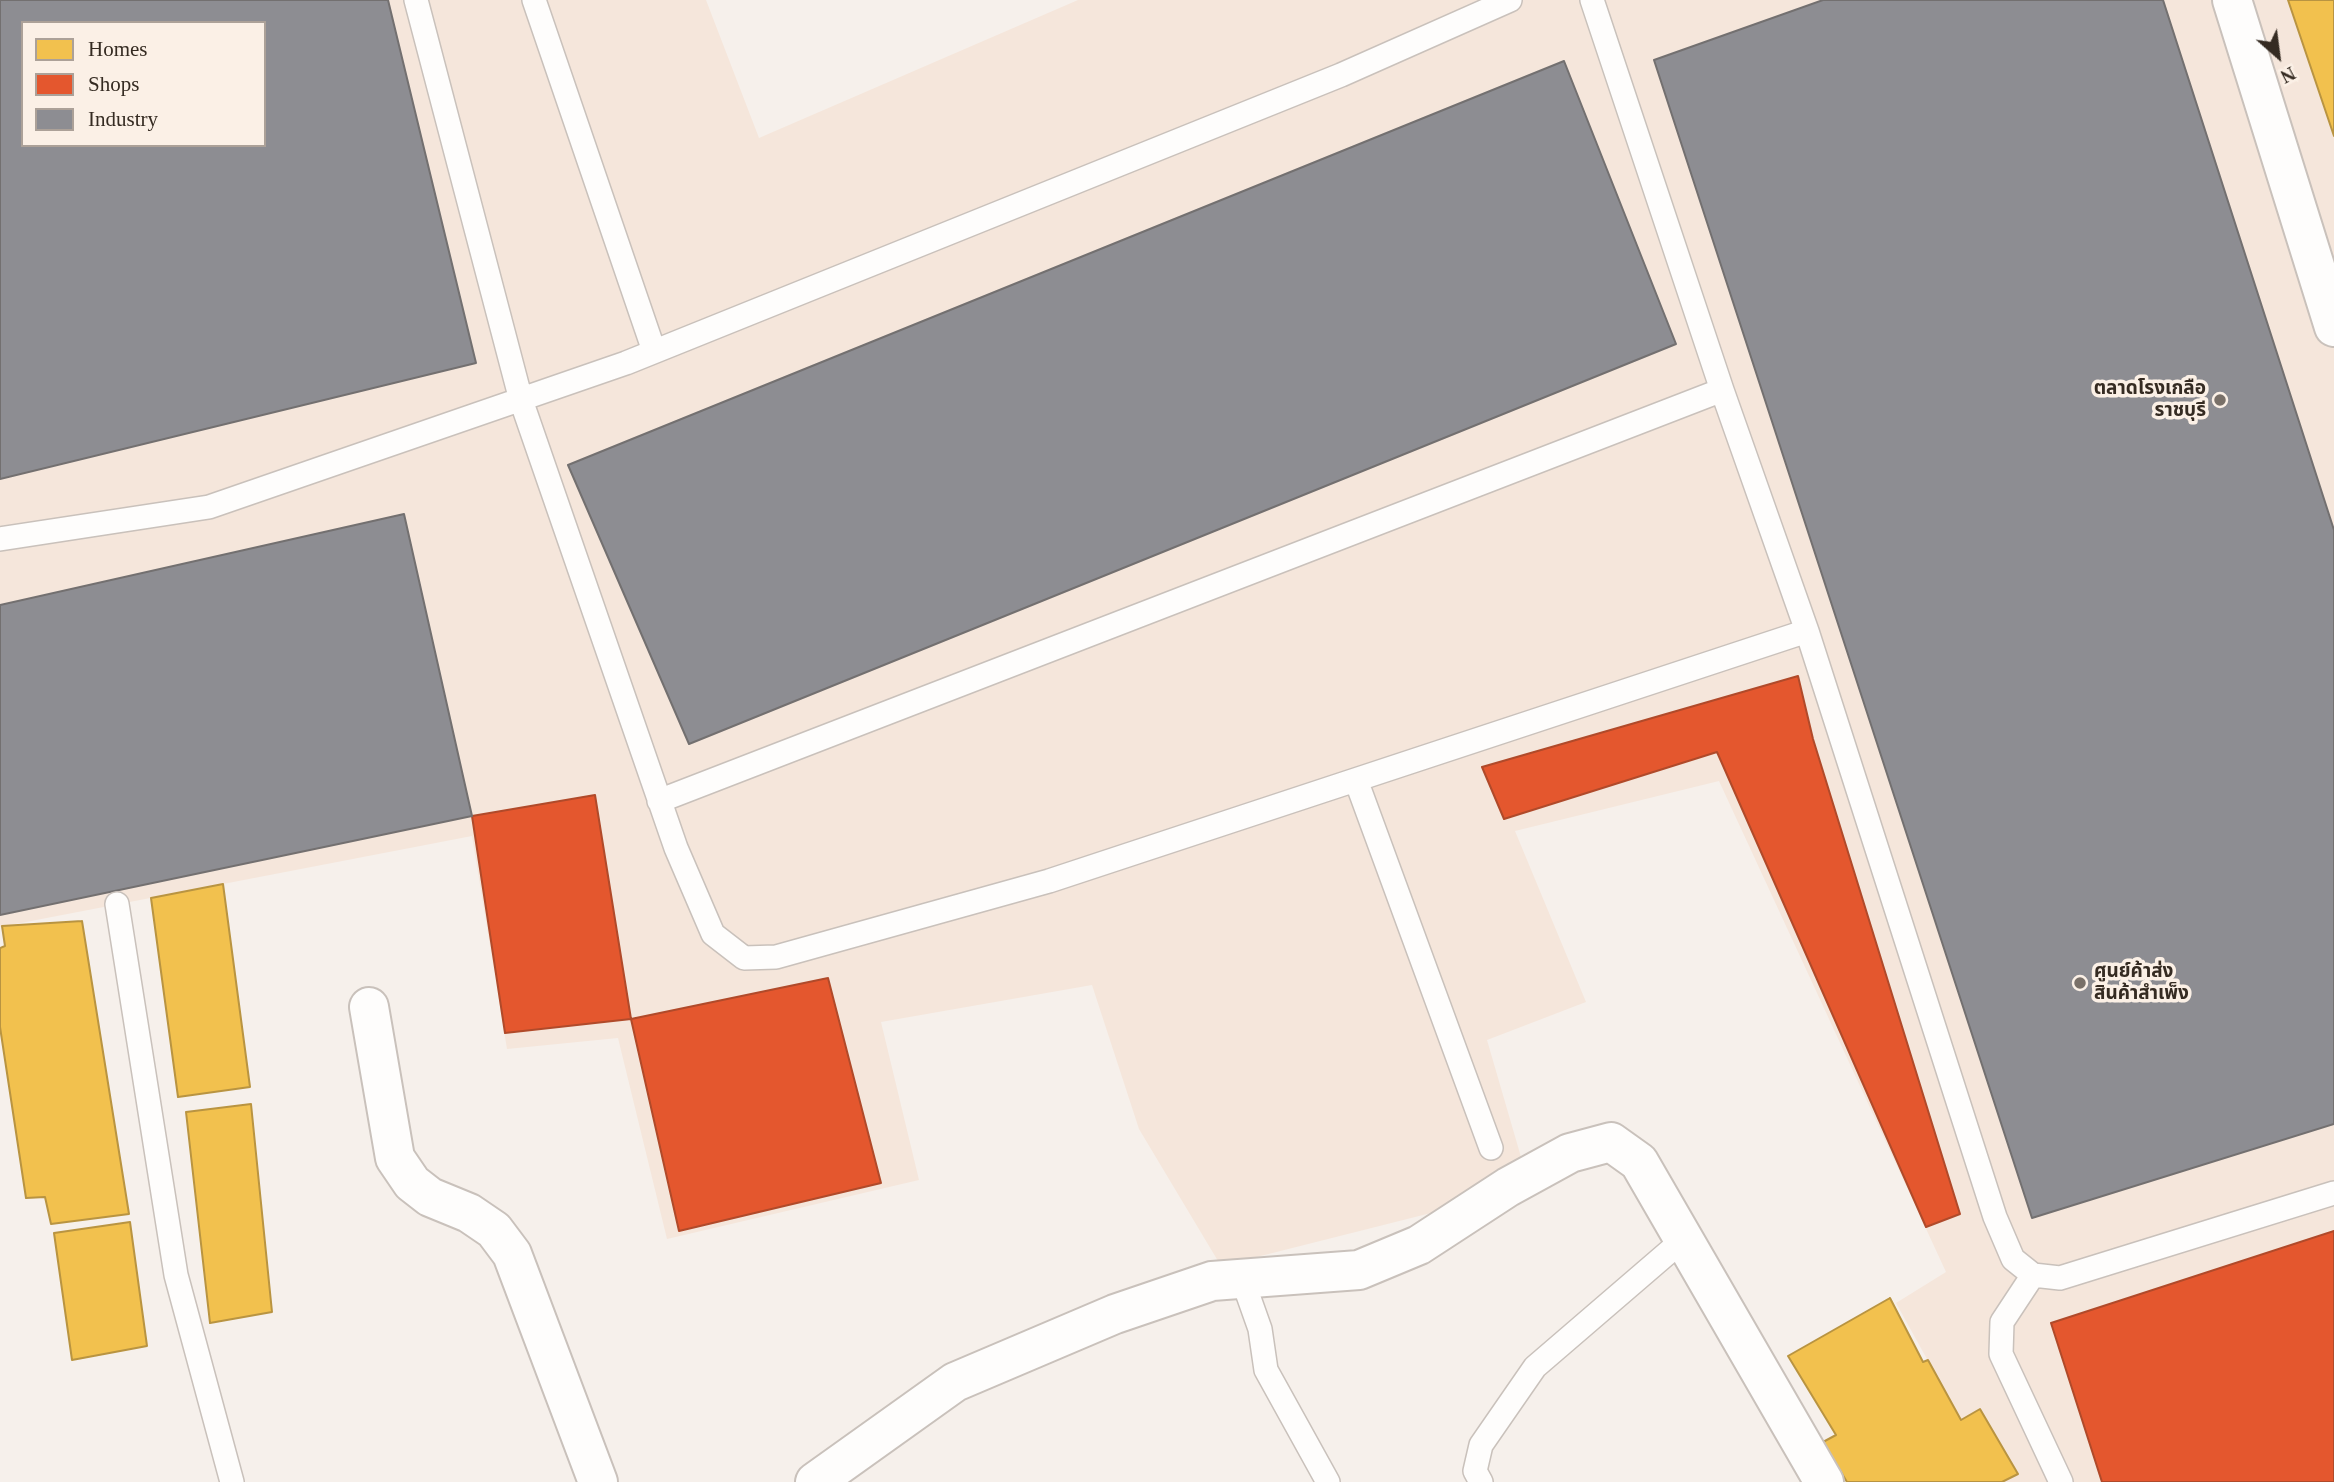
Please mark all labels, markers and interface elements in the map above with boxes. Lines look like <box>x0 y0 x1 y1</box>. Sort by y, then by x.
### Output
legend <box>21 21 266 147</box>
north arrow <box>2243 21 2313 91</box>
text: Homes <box>88 37 148 61</box>
text: N <box>2277 62 2299 87</box>
text: Shops <box>88 72 139 96</box>
text: Industry <box>88 107 158 131</box>
place label: ตลาดโรงเกลือ ราชบุรี <box>2094 378 2206 422</box>
marker: ตลาดโรงเกลือ ราชบุรี <box>2212 392 2228 408</box>
place label: ศูนย์ค้าส่ง สินค้าสำเพ็ง <box>2094 961 2189 1005</box>
marker: ศูนย์ค้าส่ง สินค้าสำเพ็ง <box>2072 975 2088 991</box>

